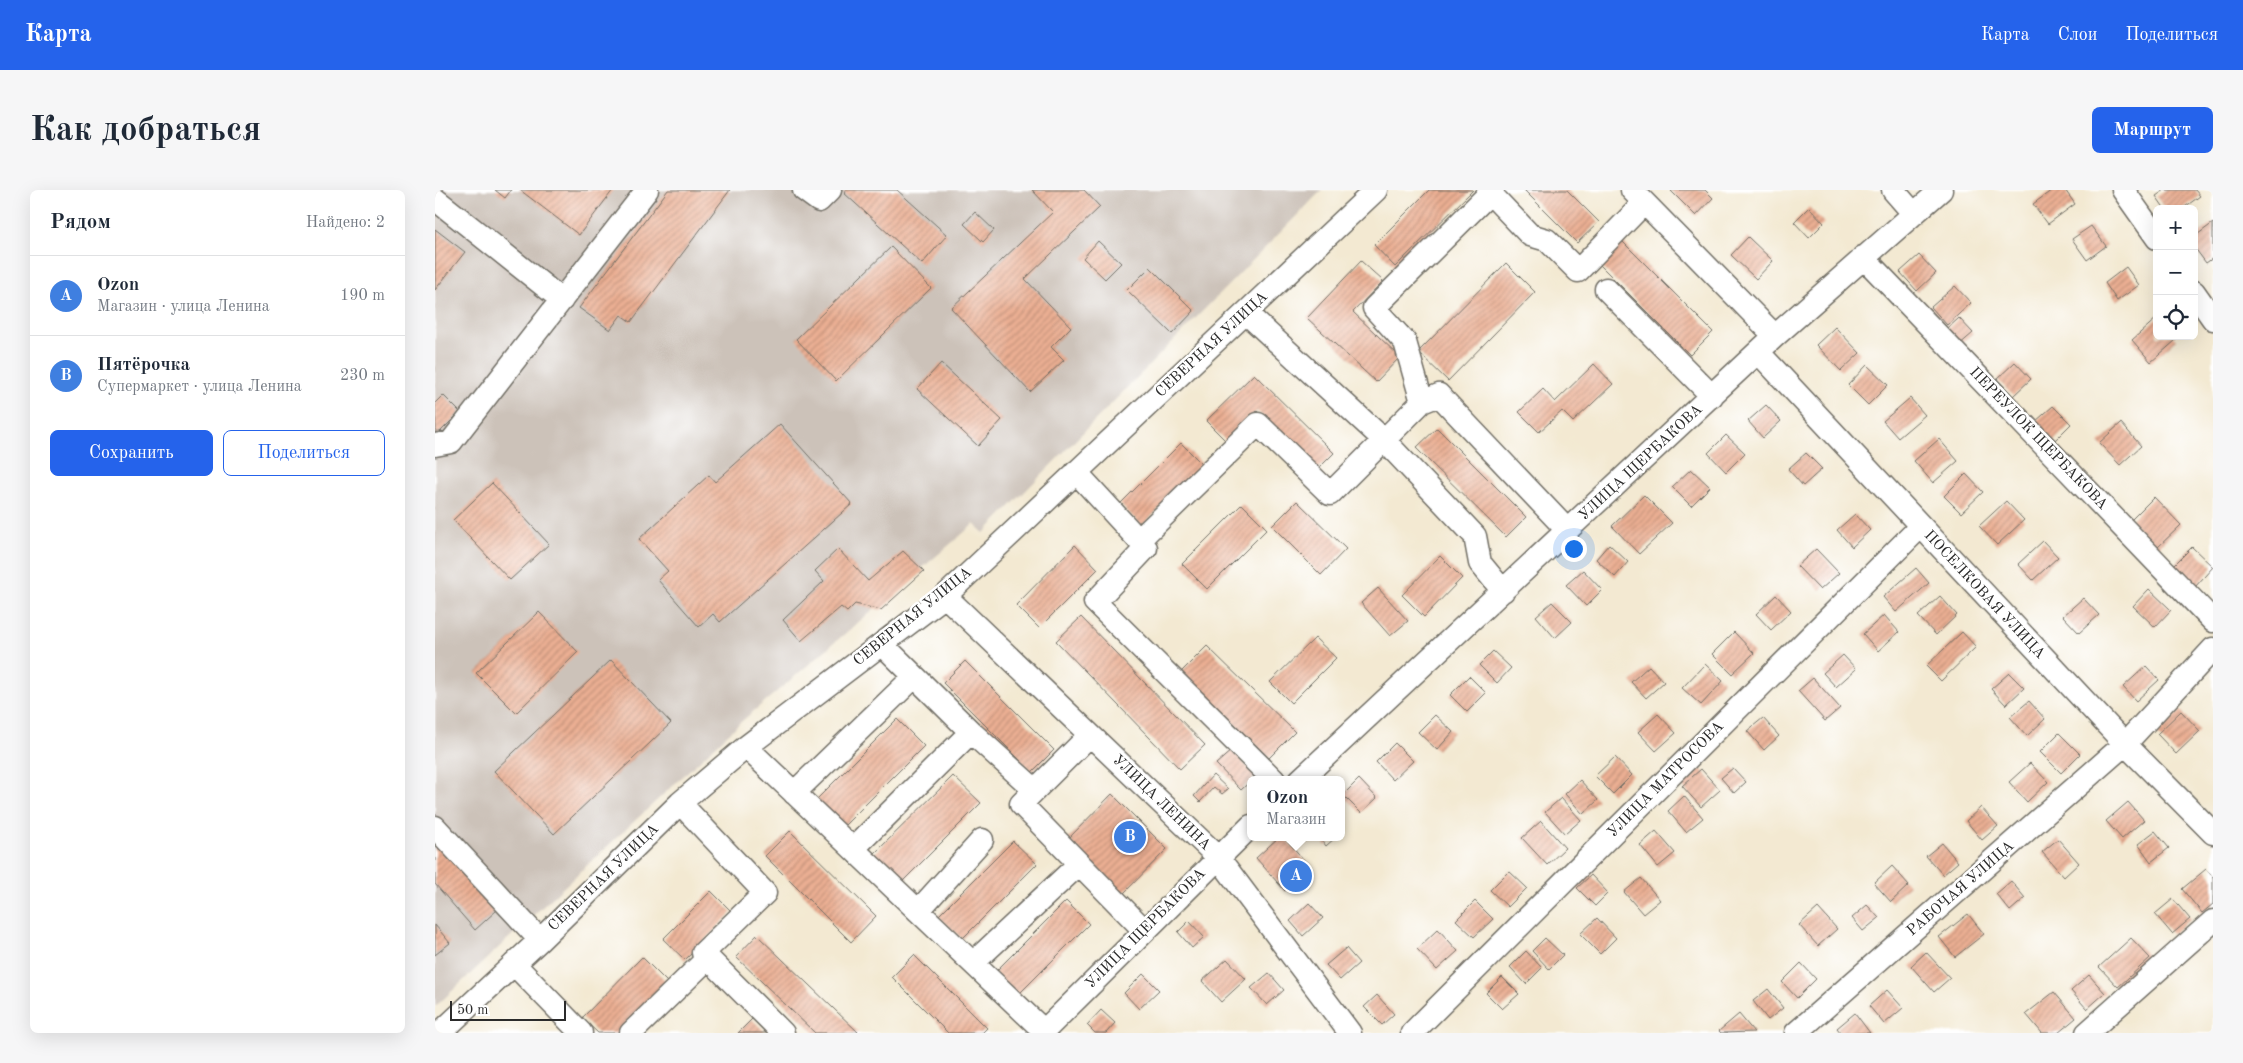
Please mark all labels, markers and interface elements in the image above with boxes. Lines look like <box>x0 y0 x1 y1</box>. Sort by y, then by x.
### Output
text: Карта <box>25 23 92 47</box>
text: Карта <box>1981 26 2030 44</box>
text: Слои <box>2058 26 2097 44</box>
text: Поделиться <box>2125 26 2218 44</box>
button: Маршрут <box>2092 107 2213 153</box>
text: Как добраться <box>30 113 261 148</box>
map controls <box>2153 205 2198 340</box>
button: + <box>2153 205 2198 250</box>
text: Рядом <box>50 212 111 233</box>
text: Найдено: 2 <box>306 215 385 231</box>
button: − <box>2153 250 2198 295</box>
text: Ozon <box>97 276 139 295</box>
text: A <box>60 288 72 304</box>
text: 190 m <box>340 288 385 304</box>
street label: СЕВЕРНАЯ УЛИЦА <box>1153 289 1271 401</box>
button: locate <box>2153 295 2198 340</box>
text: Магазин · улица Ленина <box>97 299 270 315</box>
text: Пятёрочка <box>97 356 190 375</box>
street label: ПЕРЕУЛОК ЩЕРБАКОВА <box>1966 365 2110 514</box>
text: B <box>60 368 72 384</box>
text: 230 m <box>340 368 385 384</box>
text: Супермаркет · улица Ленина <box>97 379 302 395</box>
street label: УЛИЦА ЩЕРБАКОВА <box>1576 402 1706 524</box>
button: Сохранить <box>50 430 213 476</box>
button: Поделиться <box>223 430 385 476</box>
street label: ПОСЕЛКОВАЯ УЛИЦА <box>1921 528 2048 662</box>
your location <box>1561 536 1587 562</box>
street label: СЕВЕРНАЯ УЛИЦА <box>851 565 975 669</box>
street label: УЛИЦА МАТРОСОВА <box>1605 719 1727 841</box>
street label: УЛИЦА ЛЕНИНА <box>1109 753 1213 854</box>
popup <box>1247 776 1345 841</box>
text: Ozon <box>1266 789 1308 808</box>
text: Магазин <box>1266 812 1326 828</box>
pin: B <box>1114 818 1146 856</box>
street label: СЕВЕРНАЯ УЛИЦА <box>546 821 662 934</box>
street label: РАБОЧАЯ УЛИЦА <box>1905 838 2018 939</box>
pin: A <box>1280 857 1312 895</box>
street label: УЛИЦА ЩЕРБАКОВА <box>1083 866 1209 992</box>
scale bar <box>450 998 566 1021</box>
text: 50 m <box>457 1003 488 1017</box>

